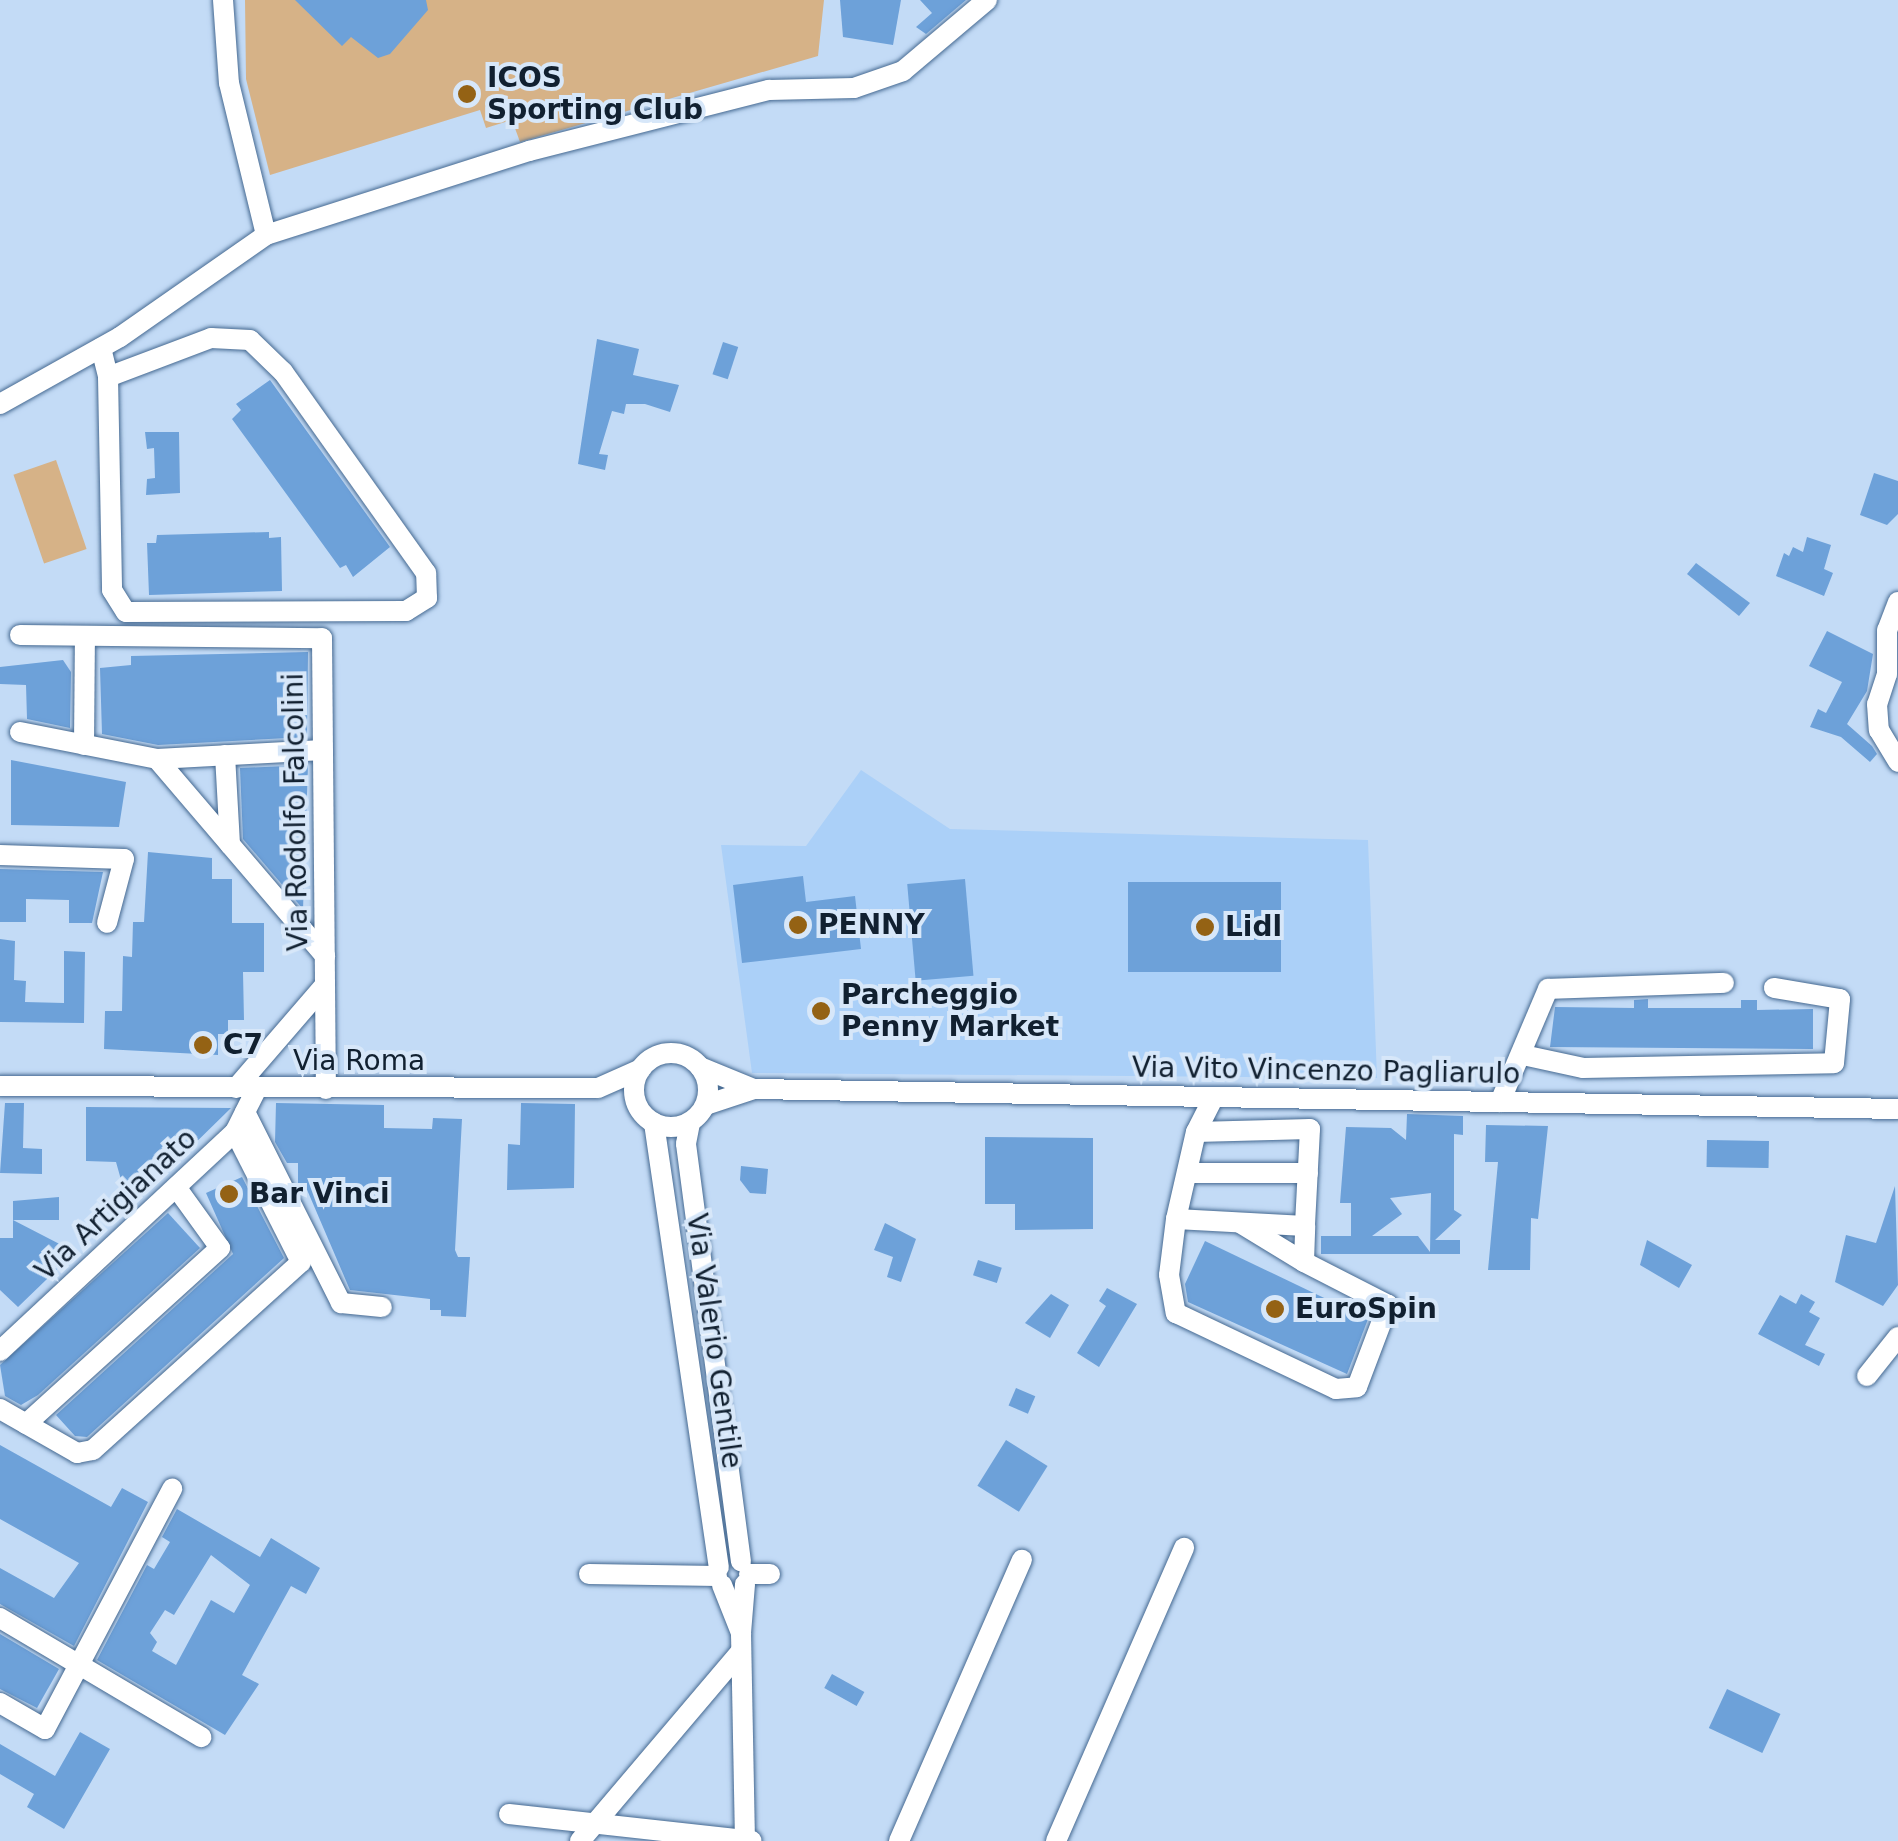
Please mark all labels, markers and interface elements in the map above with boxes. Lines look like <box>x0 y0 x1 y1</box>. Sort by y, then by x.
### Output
place label: ICOS Sporting Club <box>487 61 703 127</box>
marker: ICOS Sporting Club <box>456 83 478 105</box>
street label: Via Rodolfo Falcolini <box>277 673 315 951</box>
place label: PENNY <box>818 908 925 942</box>
place label: Lidl <box>1225 910 1282 944</box>
marker: PENNY <box>787 914 809 936</box>
marker: Lidl <box>1194 916 1216 938</box>
place label: Parcheggio Penny Market <box>841 978 1059 1044</box>
marker: Parcheggio Penny Market <box>810 1000 832 1022</box>
place label: C7 <box>223 1028 263 1062</box>
marker: C7 <box>192 1034 214 1056</box>
street label: Via Roma <box>293 1044 425 1078</box>
street label: Via Vito Vincenzo Pagliarulo <box>1132 1051 1520 1091</box>
street label: Via Artigianato <box>29 1122 203 1288</box>
place label: Bar Vinci <box>249 1177 390 1211</box>
marker: Bar Vinci <box>218 1183 240 1205</box>
street label: Via Valerio Gentile <box>679 1211 749 1471</box>
place label: EuroSpin <box>1295 1292 1437 1326</box>
marker: EuroSpin <box>1264 1298 1286 1320</box>

